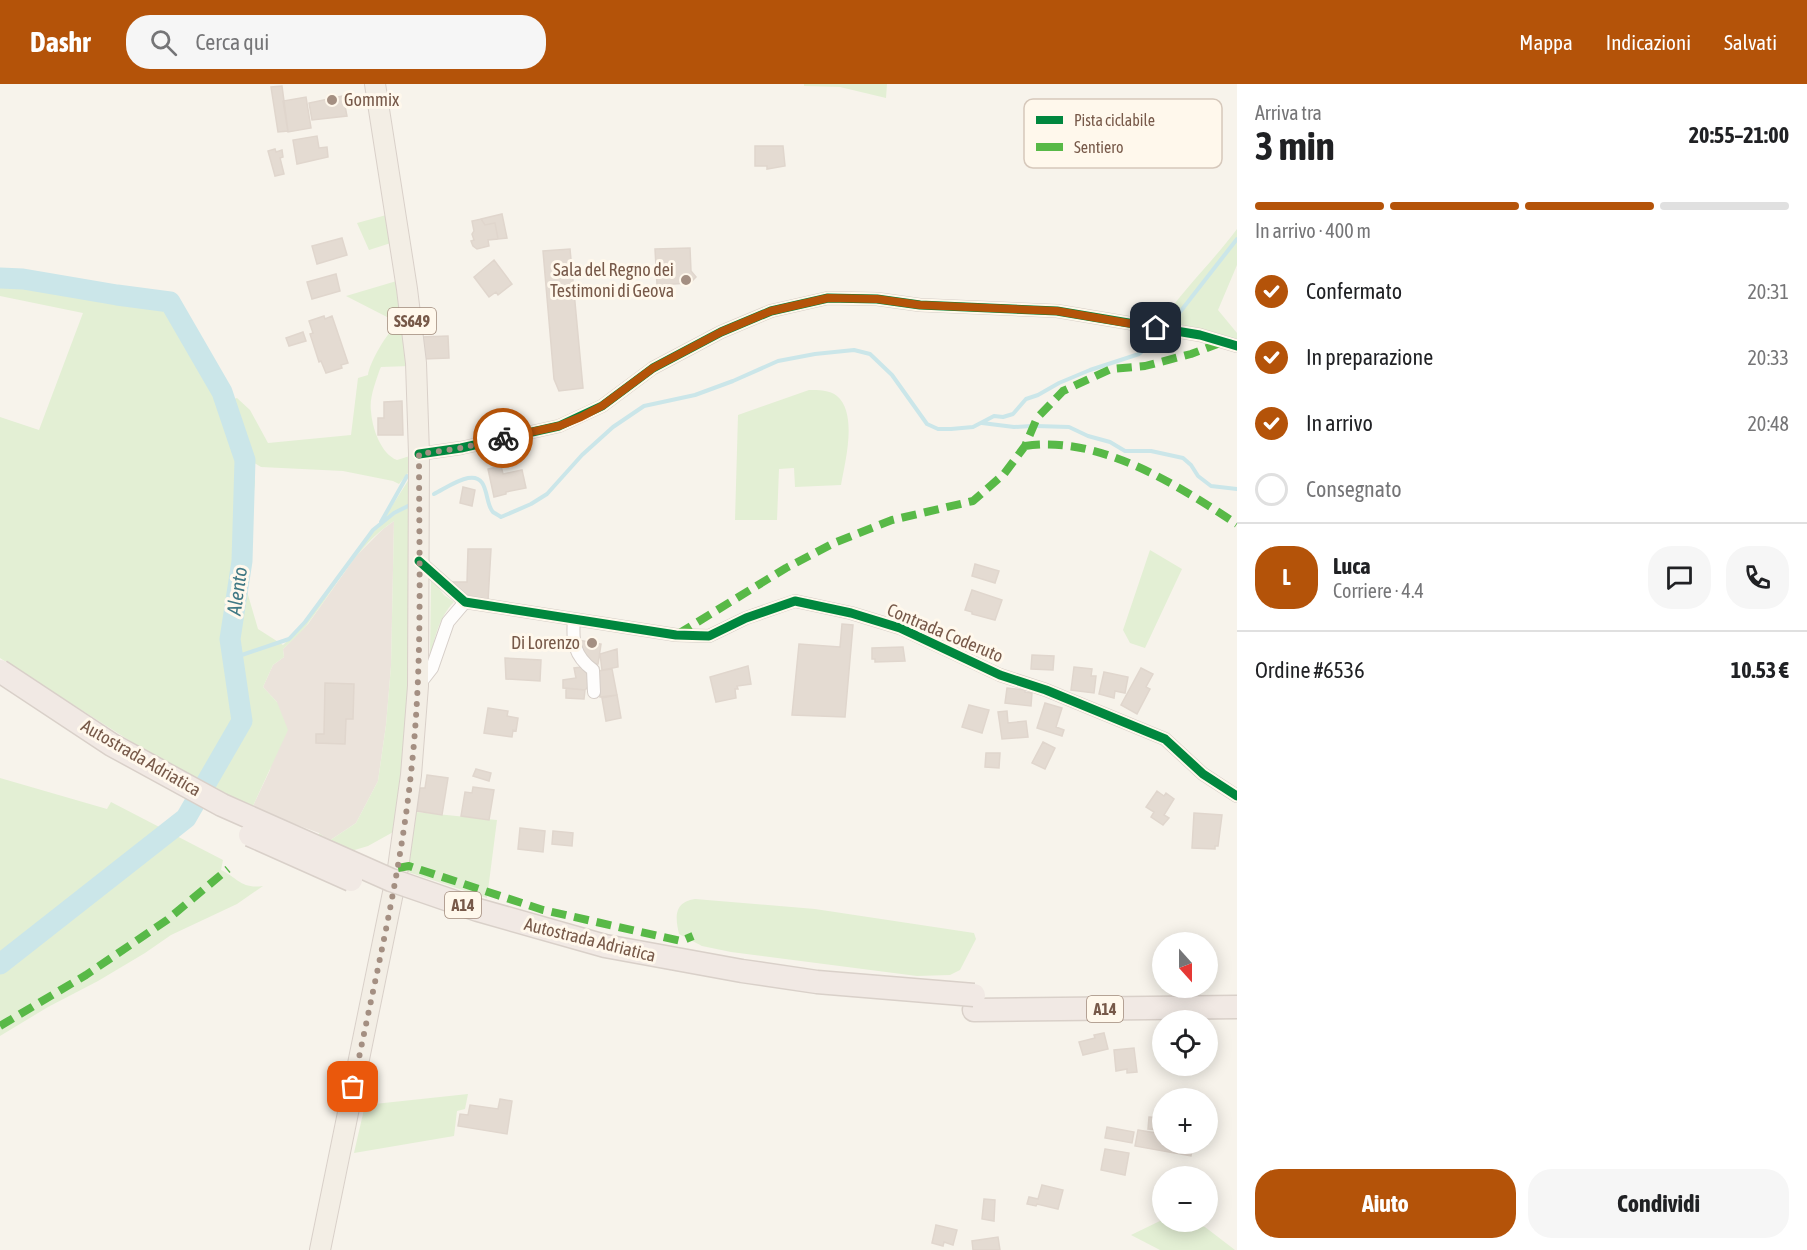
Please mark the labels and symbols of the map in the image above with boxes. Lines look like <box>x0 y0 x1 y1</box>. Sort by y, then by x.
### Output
place label: Gommix <box>344 89 399 110</box>
marker: Gommix <box>325 93 339 107</box>
legend <box>1024 99 1222 168</box>
text: Pista ciclabile <box>1074 111 1155 129</box>
text: Sentiero <box>1074 138 1124 156</box>
place label: Sala del Regno dei Testimoni di Geova <box>550 259 674 301</box>
marker: Sala del Regno dei Testimoni di Geova <box>679 273 693 287</box>
pin <box>1130 302 1181 353</box>
road number: SS649 <box>388 308 436 334</box>
courier <box>473 408 533 468</box>
water label: Alento <box>222 565 251 618</box>
street label: Contrada Coderuto <box>884 599 1006 666</box>
place label: Di Lorenzo <box>511 632 580 653</box>
marker: Di Lorenzo <box>585 636 599 650</box>
street label: Autostrada Adriatica <box>78 715 205 800</box>
road number: A14 <box>445 892 481 918</box>
street label: Autostrada Adriatica <box>522 913 658 966</box>
north arrow <box>1152 932 1218 998</box>
road number: A14 <box>1087 996 1123 1022</box>
pin <box>327 1061 378 1112</box>

